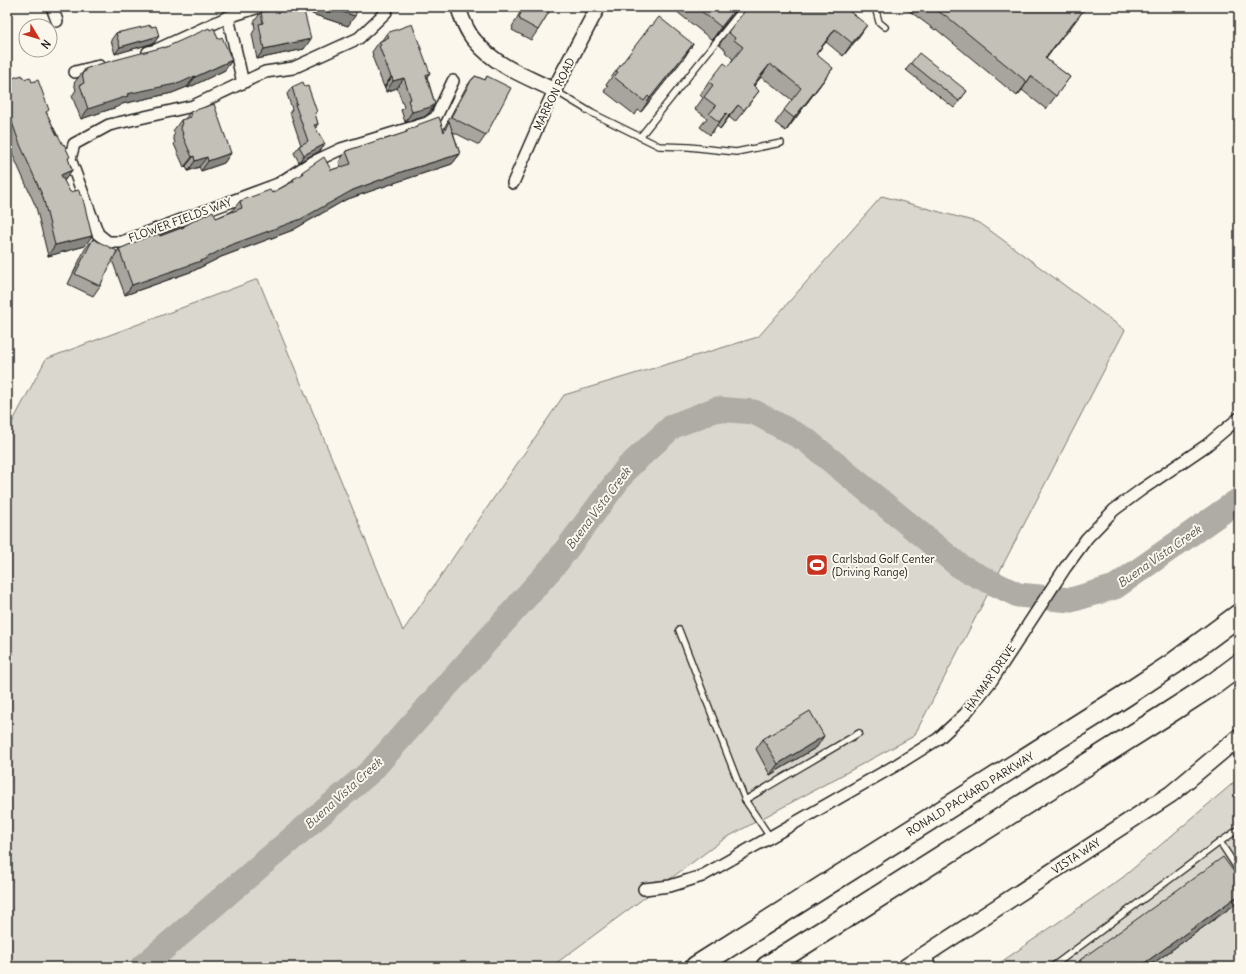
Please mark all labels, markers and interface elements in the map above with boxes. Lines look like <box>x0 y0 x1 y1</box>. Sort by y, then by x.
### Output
north arrow <box>18 18 58 58</box>
text: N <box>38 37 54 51</box>
street label: MARRON ROAD <box>530 55 578 133</box>
street label: FLOWER FIELDS WAY <box>127 195 233 245</box>
water label: Buena Vista Creek <box>562 463 634 552</box>
water label: Buena Vista Creek <box>1114 521 1204 590</box>
sports icon: Carlsbad Golf Center (Driving Range) <box>804 552 830 578</box>
place label: Carlsbad Golf Center (Driving Range) <box>832 552 935 579</box>
street label: HAYMAR DRIVE <box>962 642 1018 714</box>
street label: RONALD PACKARD PARKWAY <box>904 749 1036 839</box>
water label: Buena Vista Creek <box>301 754 385 832</box>
street label: VISTA WAY <box>1049 835 1103 877</box>

